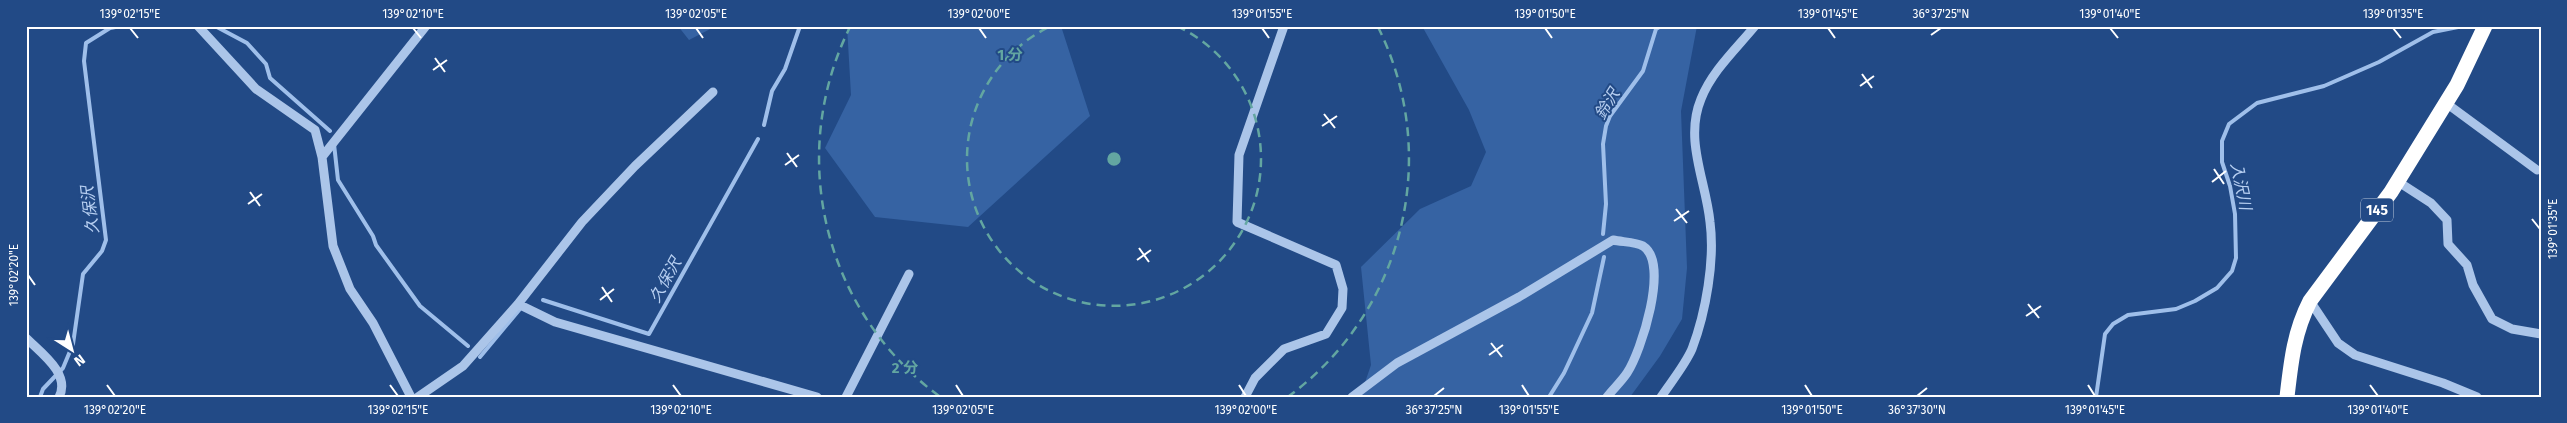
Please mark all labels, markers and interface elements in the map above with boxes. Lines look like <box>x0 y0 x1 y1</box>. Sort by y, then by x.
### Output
text: 139°02'15"E <box>100 7 160 21</box>
text: 139°02'10"E <box>382 7 444 21</box>
text: 139°02'05"E <box>665 7 727 21</box>
text: 139°02'00"E <box>947 7 1011 21</box>
text: 139°01'55"E <box>1232 7 1292 21</box>
text: 139°01'50"E <box>1514 7 1576 21</box>
text: 139°01'45"E <box>1798 7 1858 21</box>
text: 36°37'25"N <box>1912 7 1970 21</box>
text: 139°01'40"E <box>2079 7 2141 21</box>
text: 139°01'35"E <box>2363 7 2423 21</box>
text: 1 分 <box>997 46 1023 64</box>
water label: 鈴沢 <box>1591 84 1624 123</box>
centre of rings <box>1105 150 1123 168</box>
water label: 入沢川 <box>2227 161 2256 213</box>
water label: 久保沢 <box>77 183 102 235</box>
road number: 145 <box>2361 198 2393 222</box>
text: 139°01'35"E <box>2546 199 2560 259</box>
text: 139°02'20"E <box>7 244 21 306</box>
water label: 久保沢 <box>645 253 686 306</box>
north arrow <box>48 326 98 376</box>
text: N <box>71 351 88 370</box>
text: 2 分 <box>892 359 918 377</box>
text: 139°02'20"E <box>84 403 146 417</box>
text: 139°02'15"E <box>368 403 428 417</box>
text: 139°02'10"E <box>650 403 712 417</box>
text: 139°02'05"E <box>932 403 994 417</box>
text: 139°02'00"E <box>1214 403 1278 417</box>
text: 36°37'25"N <box>1405 403 1463 417</box>
text: 139°01'55"E <box>1499 403 1559 417</box>
text: 139°01'50"E <box>1781 403 1843 417</box>
text: 36°37'30"N <box>1888 403 1946 417</box>
text: 139°01'45"E <box>2065 403 2125 417</box>
text: 139°01'40"E <box>2347 403 2409 417</box>

